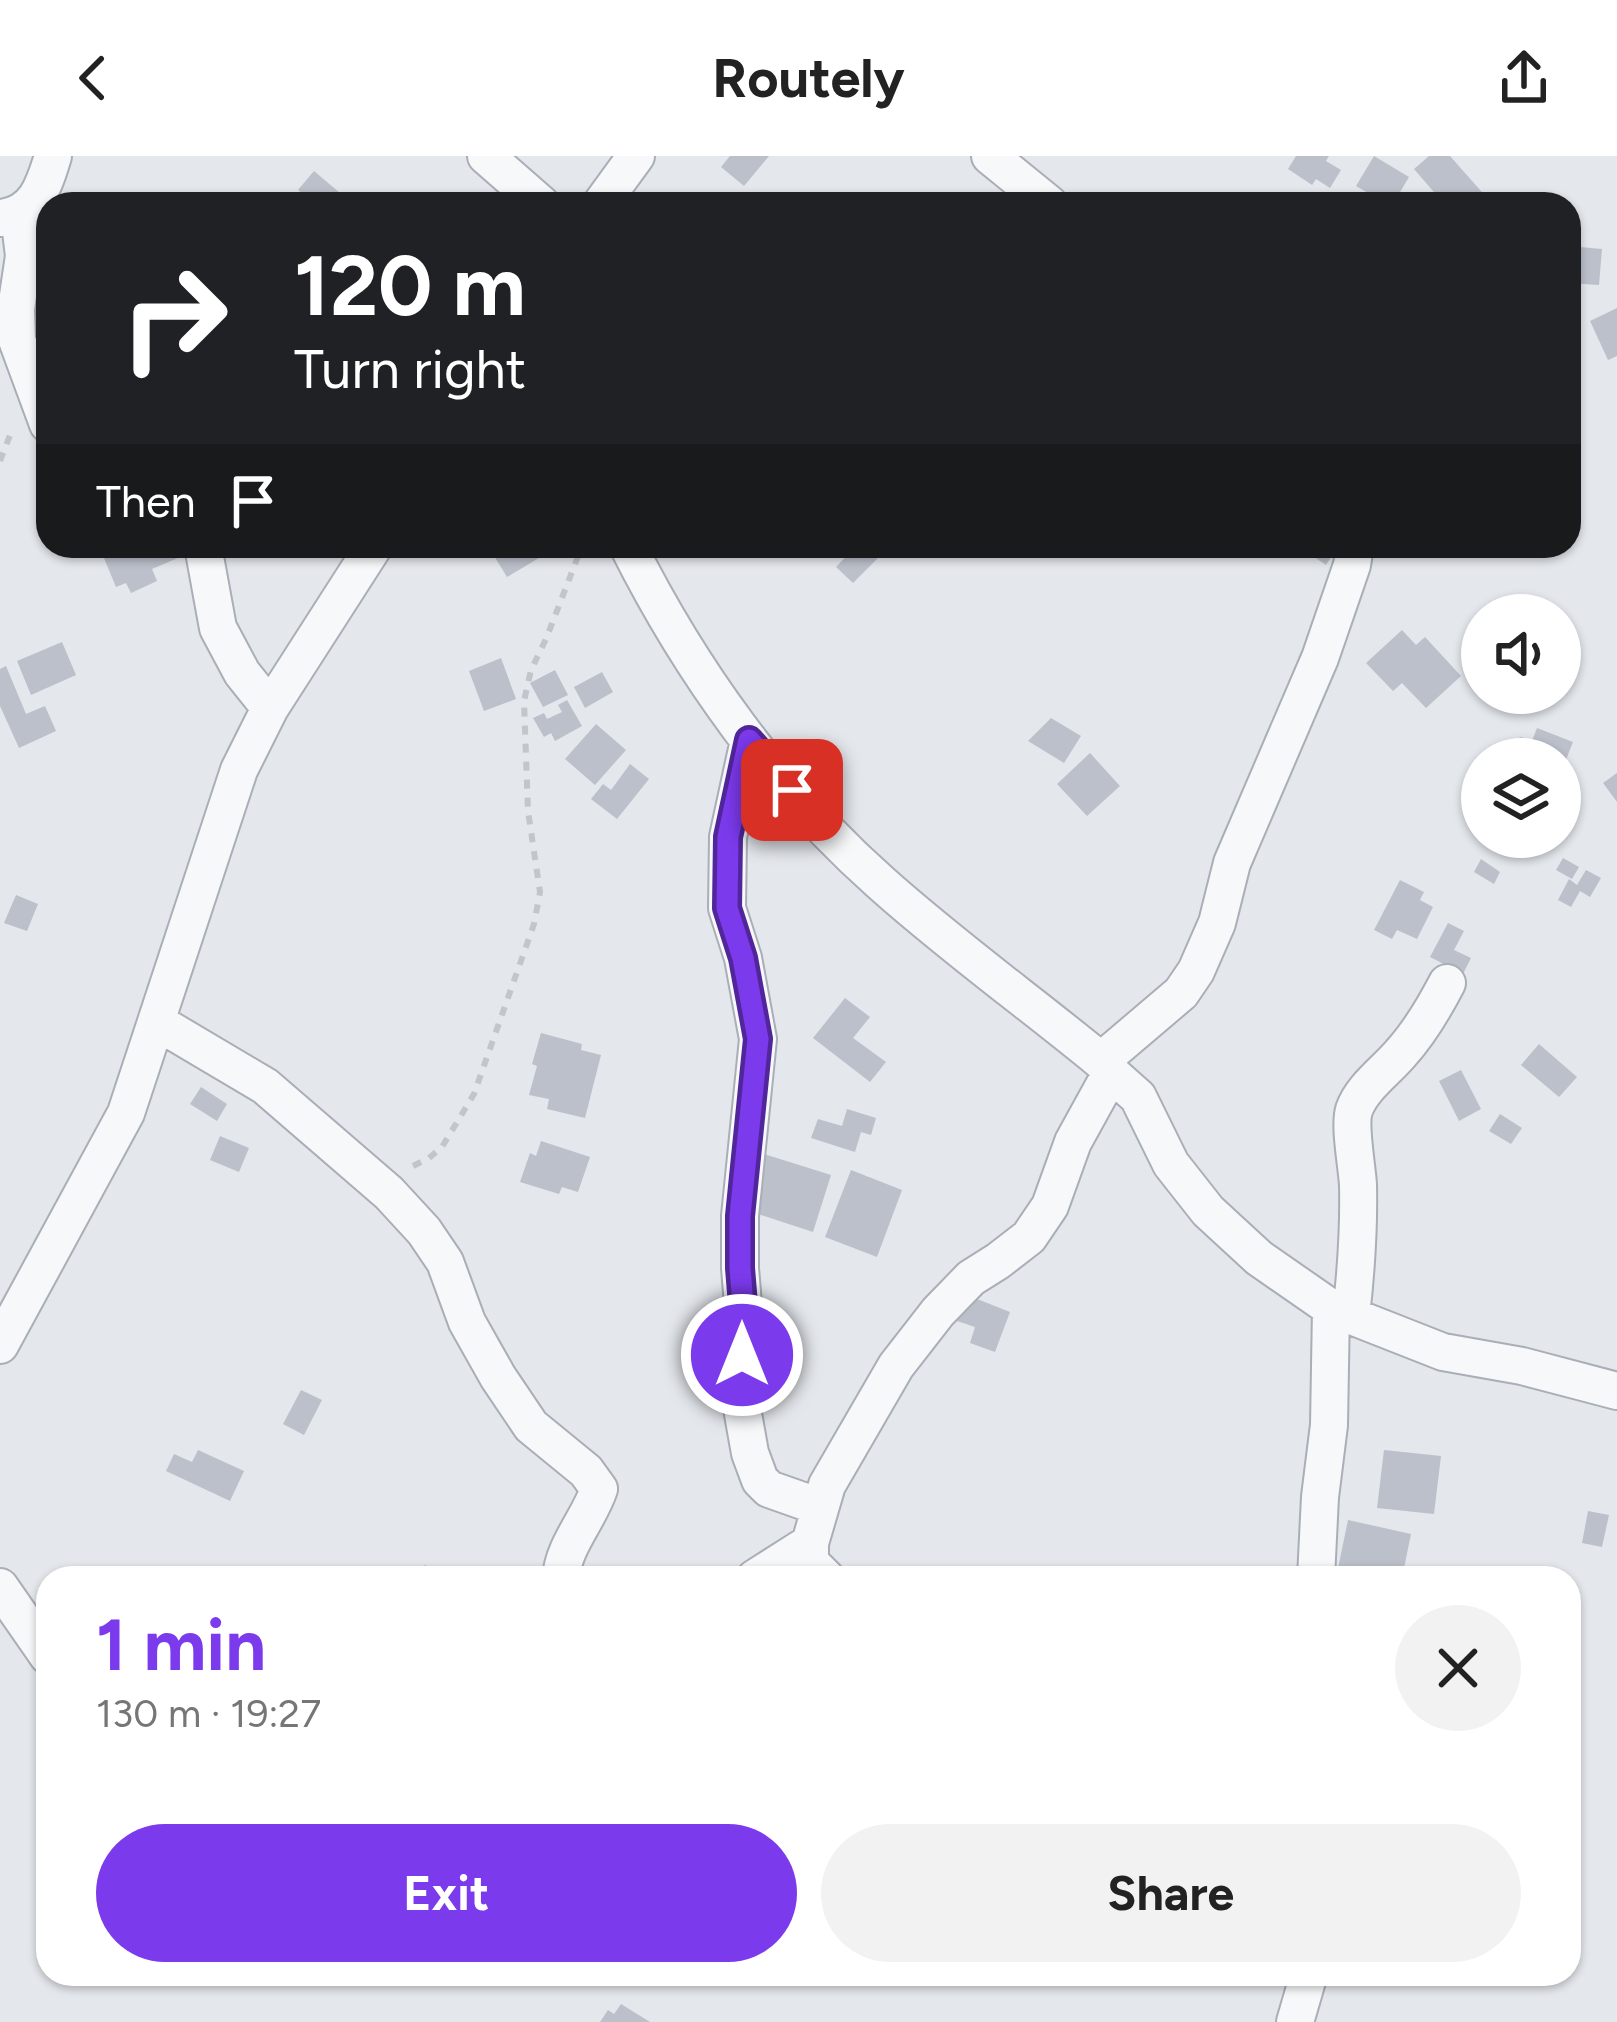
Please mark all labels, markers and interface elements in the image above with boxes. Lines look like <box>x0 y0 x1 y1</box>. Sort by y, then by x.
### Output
icon: back <box>60 45 126 111</box>
icon: share <box>1491 45 1557 111</box>
text: Routely <box>712 46 905 111</box>
text: 120 m <box>294 235 526 336</box>
icon: right <box>96 240 252 396</box>
text: Turn right <box>294 337 526 402</box>
icon: arrive <box>220 468 286 534</box>
text: Then <box>96 474 196 528</box>
map controls <box>1461 594 1581 858</box>
button: sound <box>1461 594 1581 714</box>
button: layers <box>1461 738 1581 858</box>
pin <box>741 739 843 841</box>
icon: arrive <box>759 757 825 823</box>
position arrow <box>679 1292 805 1418</box>
text: 1 min <box>96 1602 266 1688</box>
button: close <box>1395 1605 1521 1731</box>
text: 130 m · 19:27 <box>96 1690 321 1737</box>
button: Exit <box>96 1824 797 1962</box>
button: Share <box>821 1824 1521 1962</box>

